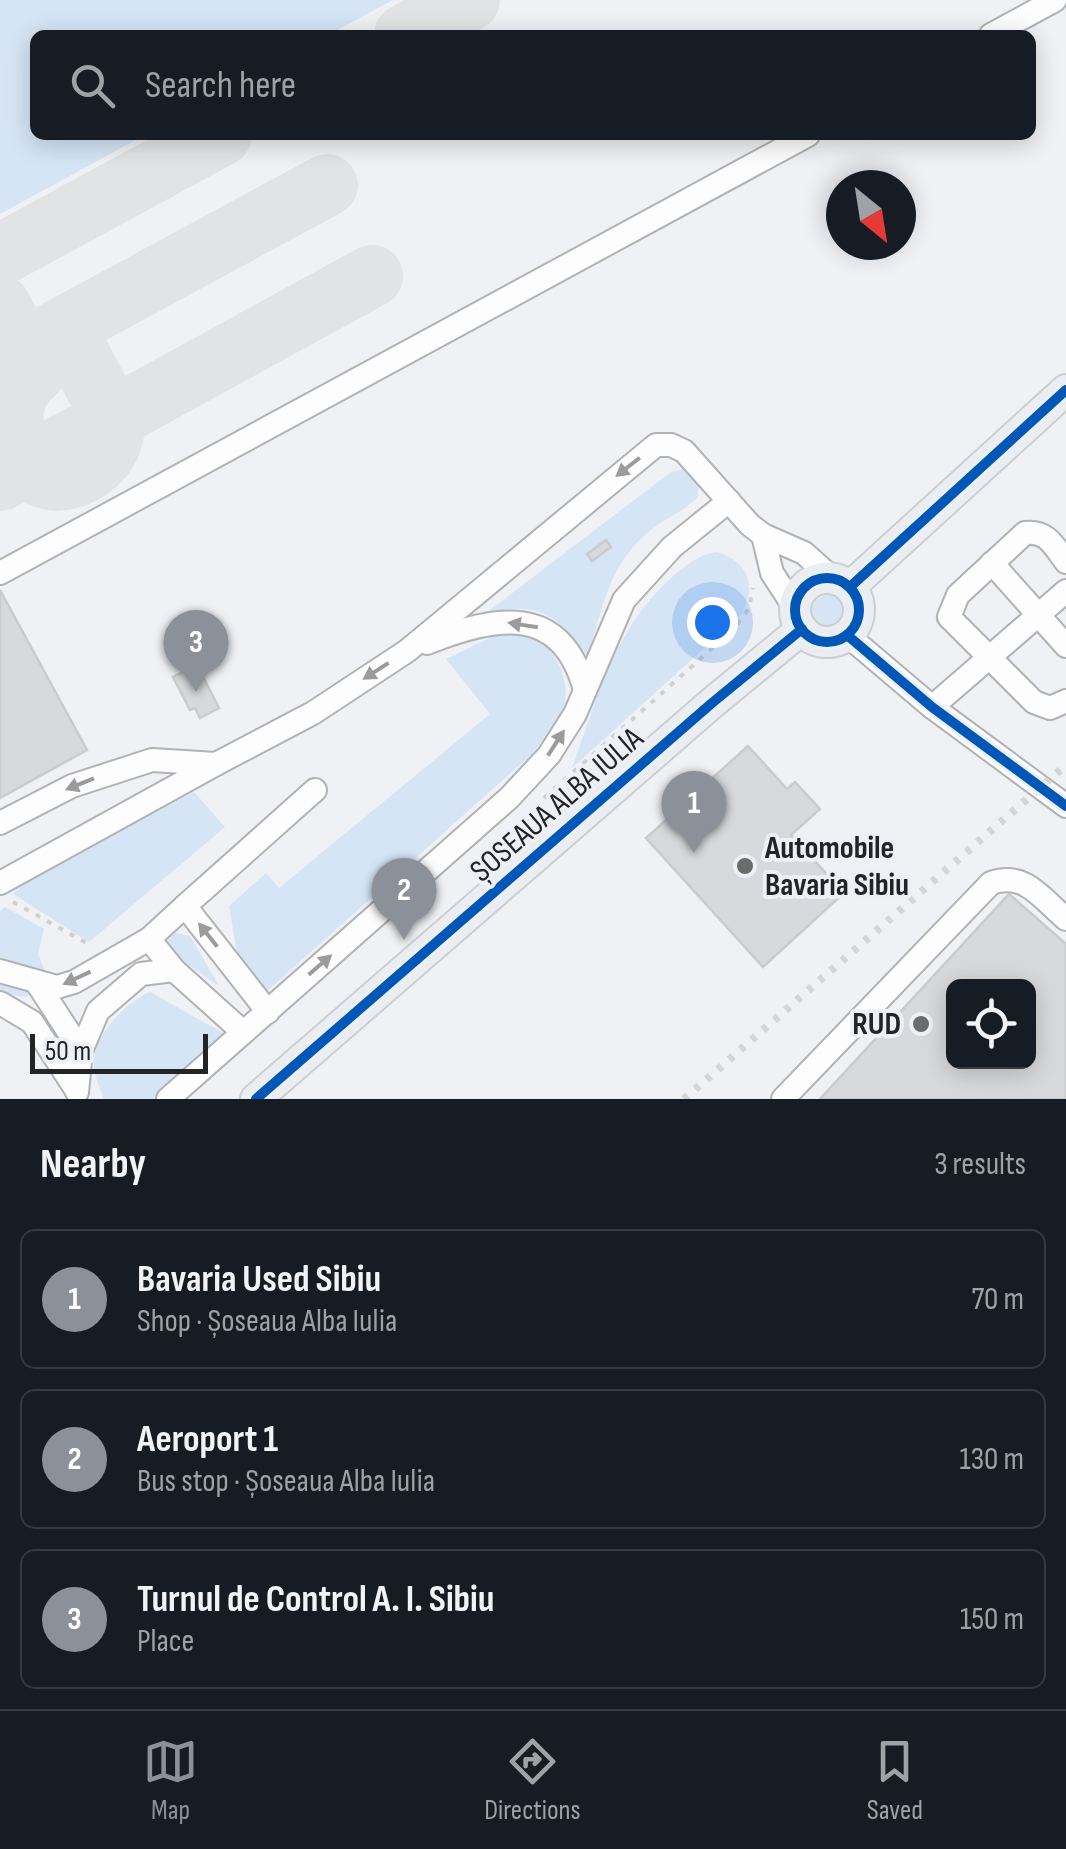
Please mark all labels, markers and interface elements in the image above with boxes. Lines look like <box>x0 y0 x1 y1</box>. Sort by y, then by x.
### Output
search box <box>30 30 1036 140</box>
icon: search <box>65 58 120 113</box>
text: Search here <box>145 63 296 108</box>
north arrow <box>826 170 916 260</box>
one-way arrow <box>615 456 641 477</box>
your location <box>687 597 738 648</box>
pin: 3 <box>164 610 228 692</box>
one-way arrow <box>507 617 538 632</box>
one-way arrow <box>362 662 390 680</box>
street label: ȘOSEAUA ALBA IULIA <box>463 719 652 891</box>
one-way arrow <box>546 730 565 757</box>
pin: 1 <box>662 770 726 853</box>
one-way arrow <box>65 776 95 792</box>
place label: Automobile Bavaria Sibiu <box>764 829 909 905</box>
marker: Automobile Bavaria Sibiu <box>734 855 756 877</box>
pin: 2 <box>372 858 436 940</box>
one-way arrow <box>198 922 219 948</box>
one-way arrow <box>307 955 332 977</box>
one-way arrow <box>63 970 92 987</box>
map controls <box>946 979 1036 1069</box>
button: locate <box>946 979 1036 1069</box>
place label: RUD <box>852 1005 901 1044</box>
marker: RUD <box>910 1013 932 1035</box>
scale bar <box>30 1029 208 1074</box>
text: 50 m <box>45 1035 91 1068</box>
text: Nearby <box>40 1139 146 1190</box>
text: 3 results <box>934 1145 1026 1184</box>
text: Bavaria Used Sibiu <box>137 1257 381 1302</box>
text: 1 <box>68 1280 81 1319</box>
text: 70 m <box>971 1280 1024 1319</box>
text: Shop · Șoseaua Alba Iulia <box>137 1302 397 1341</box>
text: Aeroport 1 <box>137 1417 278 1462</box>
text: 2 <box>67 1440 82 1479</box>
text: 130 m <box>959 1440 1024 1479</box>
text: Bus stop · Șoseaua Alba Iulia <box>137 1462 435 1501</box>
text: Turnul de Control A. I. Sibiu <box>137 1577 494 1622</box>
text: 3 <box>67 1600 82 1639</box>
text: 150 m <box>960 1600 1024 1639</box>
text: Place <box>137 1622 194 1661</box>
tab: Map <box>143 1734 198 1827</box>
tab: Directions <box>484 1734 581 1827</box>
tab: Saved <box>867 1734 923 1827</box>

